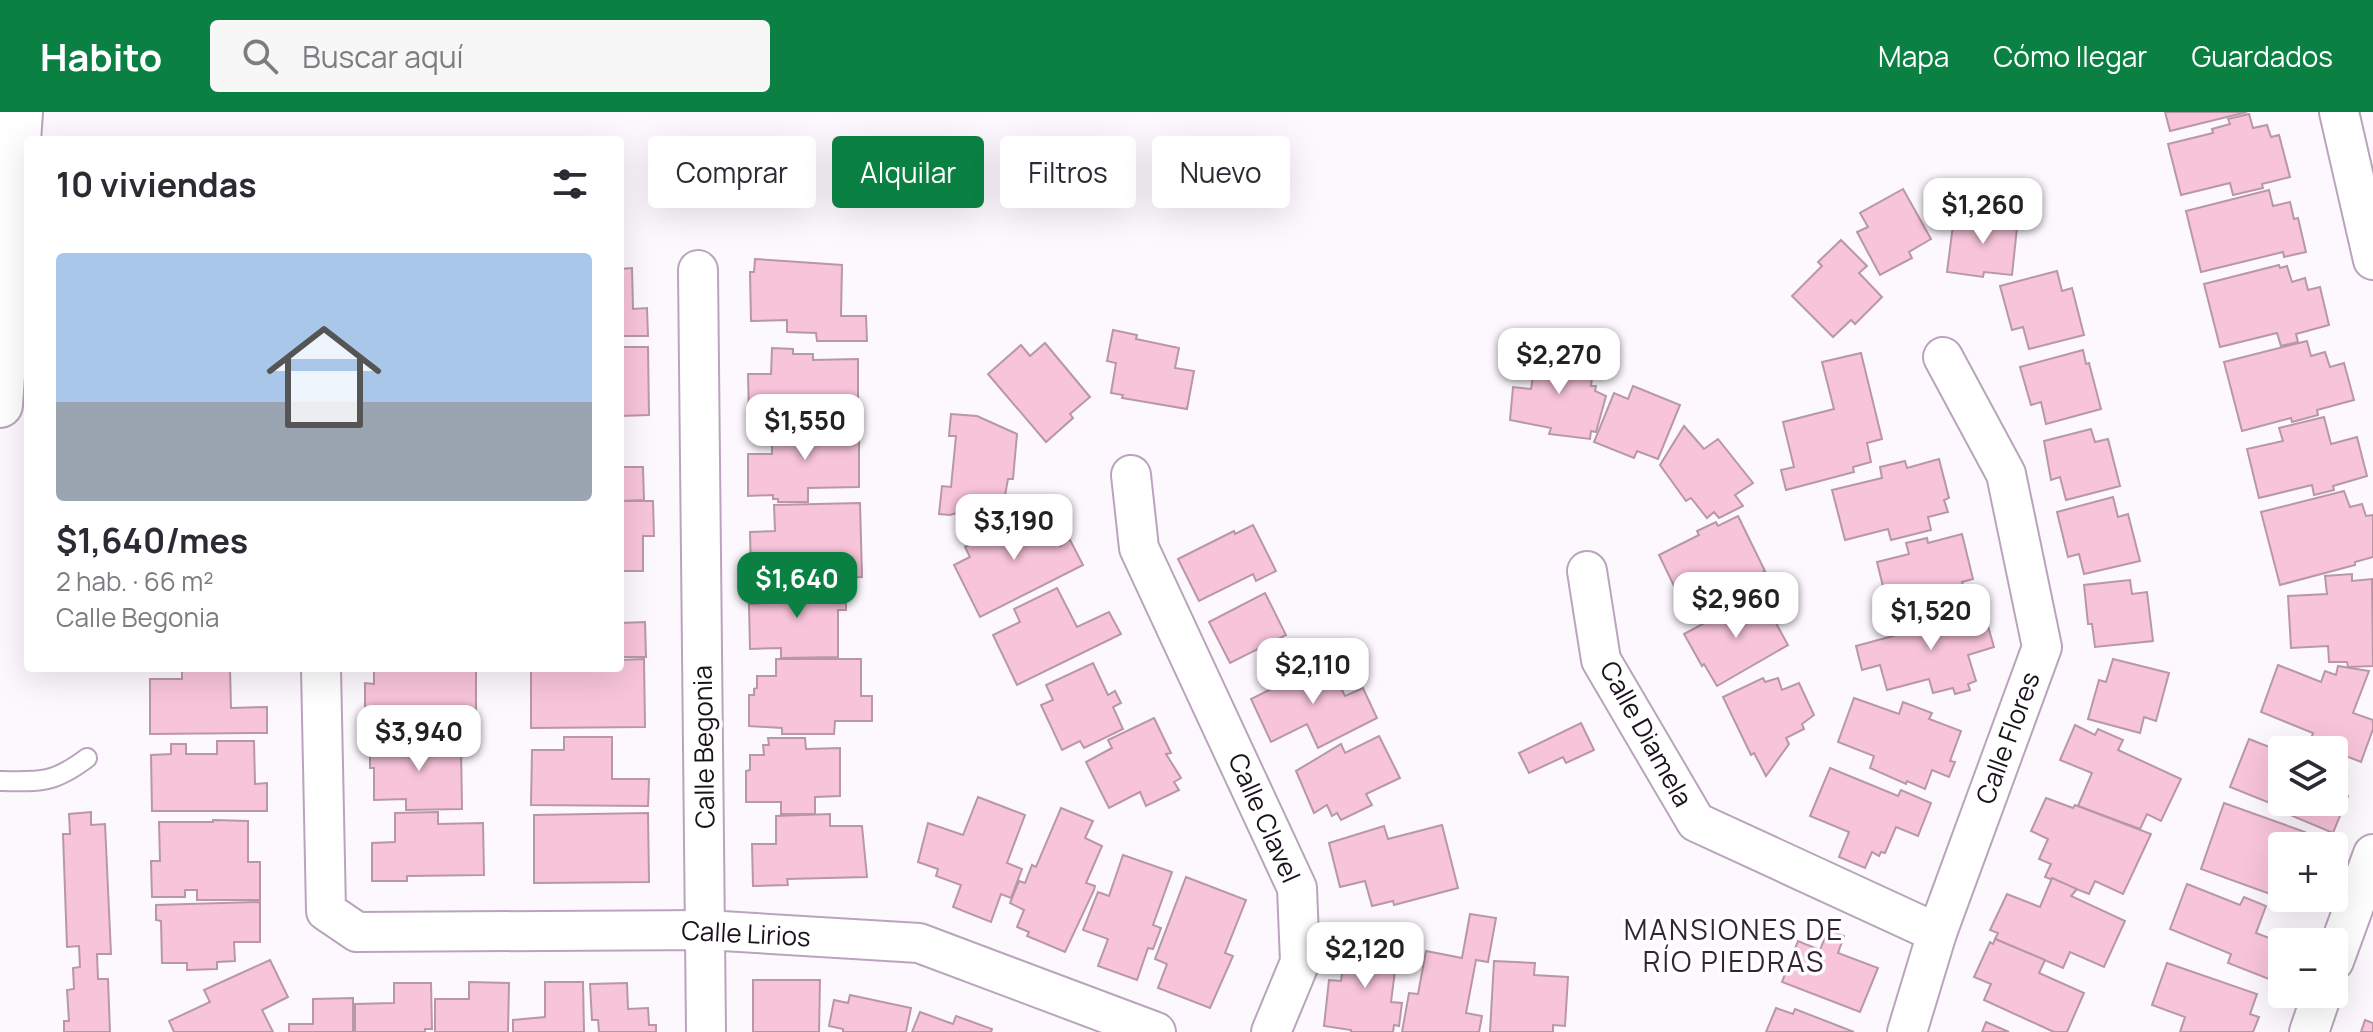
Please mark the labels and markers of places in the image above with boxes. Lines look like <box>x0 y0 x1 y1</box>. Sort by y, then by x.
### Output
pin: $1,260 <box>1918 178 2048 246</box>
pin: $2,270 <box>1494 328 1624 396</box>
pin: $1,550 <box>740 394 870 462</box>
pin: $3,190 <box>949 494 1079 562</box>
pin: $1,640 <box>732 552 862 620</box>
pin: $2,960 <box>1671 572 1801 640</box>
pin: $1,520 <box>1866 584 1996 652</box>
pin: $2,110 <box>1248 638 1378 706</box>
pin: $3,940 <box>354 705 484 773</box>
pin: $2,120 <box>1300 922 1430 990</box>

